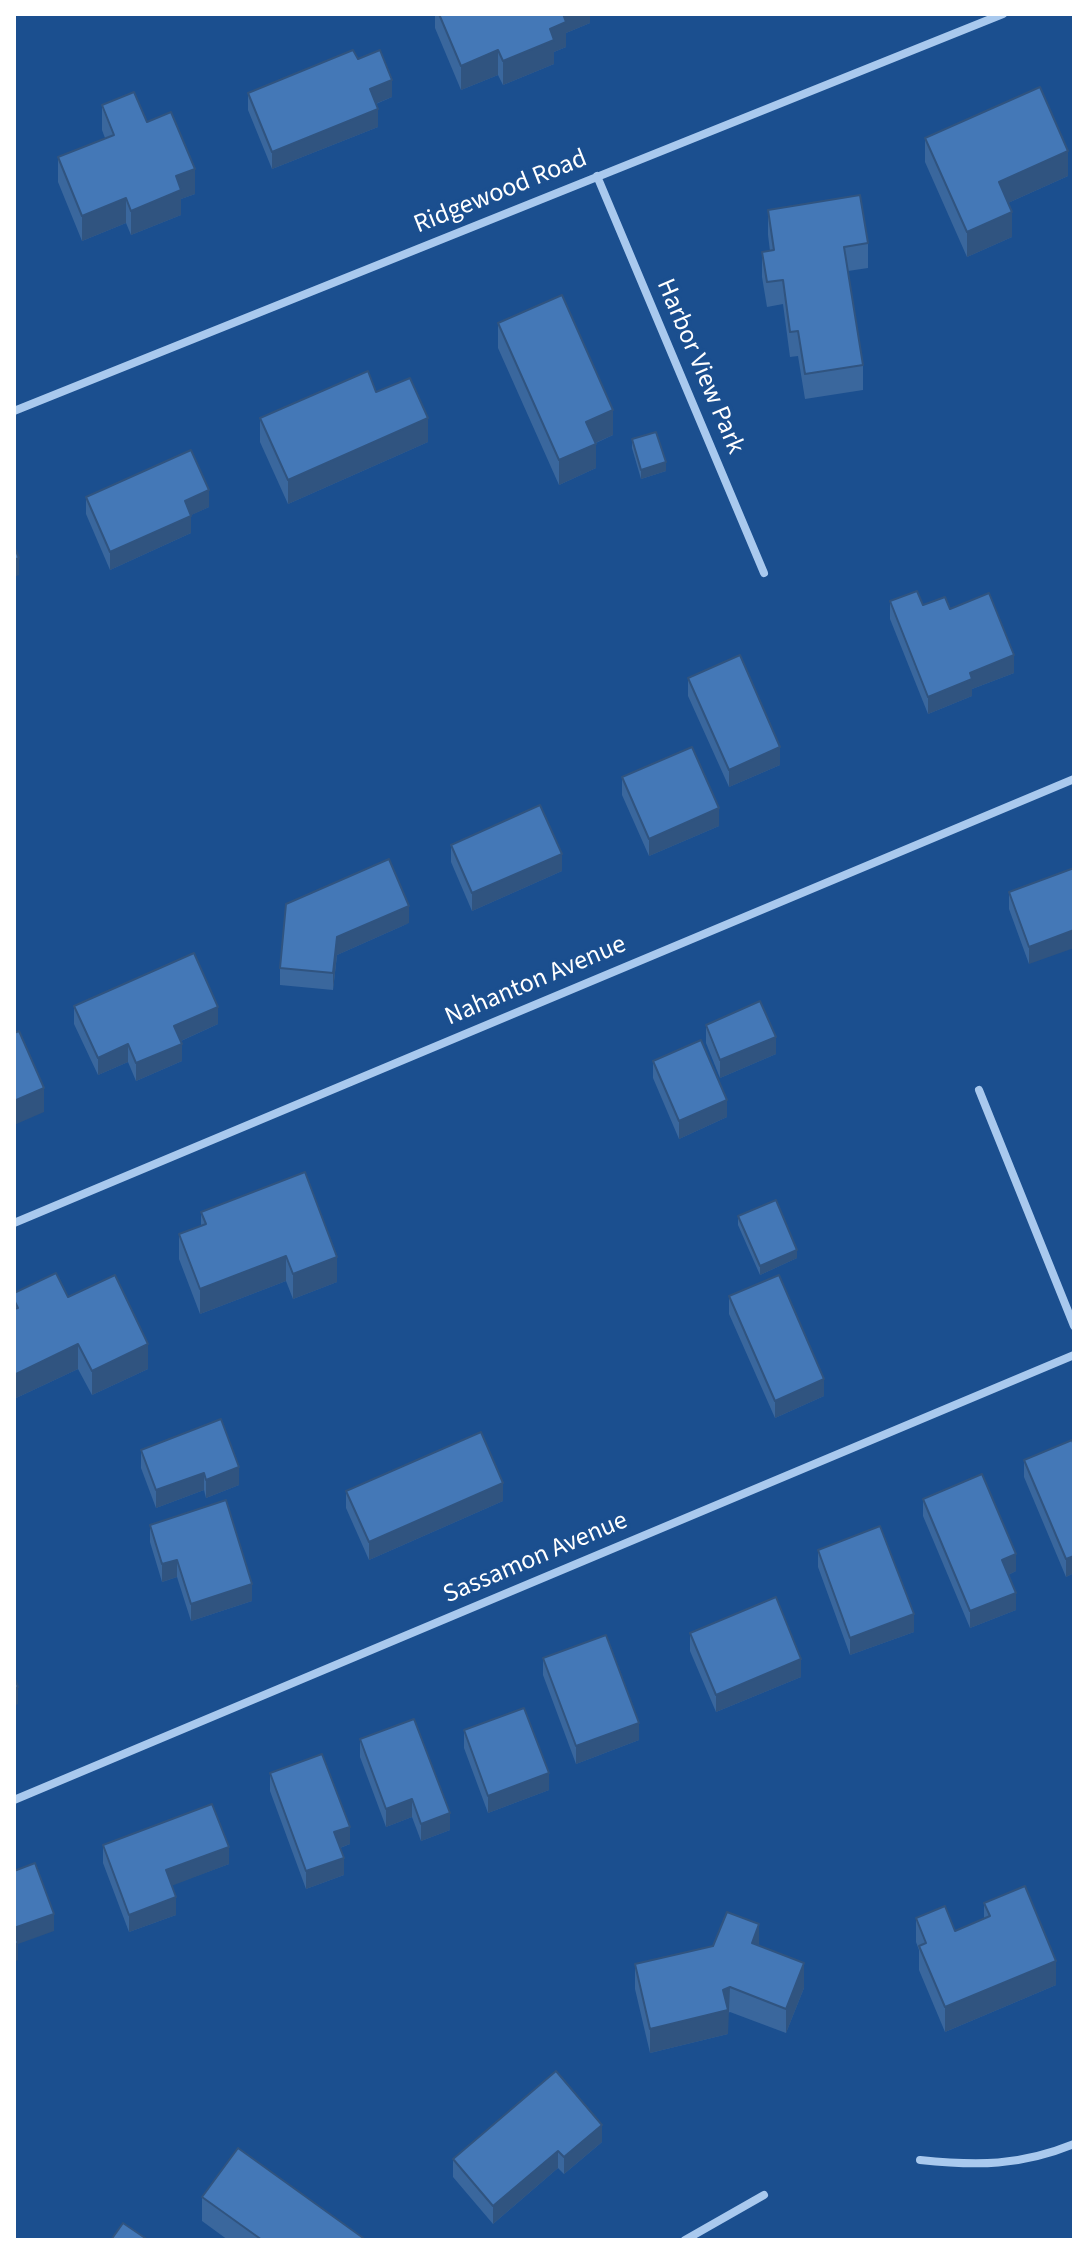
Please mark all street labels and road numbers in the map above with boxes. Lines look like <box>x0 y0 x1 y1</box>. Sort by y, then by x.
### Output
street label: Ridgewood Road <box>410 144 592 242</box>
street label: Harbor View Park <box>648 275 750 459</box>
street label: Nahanton Avenue <box>441 930 631 1034</box>
street label: Sassamon Avenue <box>439 1506 633 1612</box>

